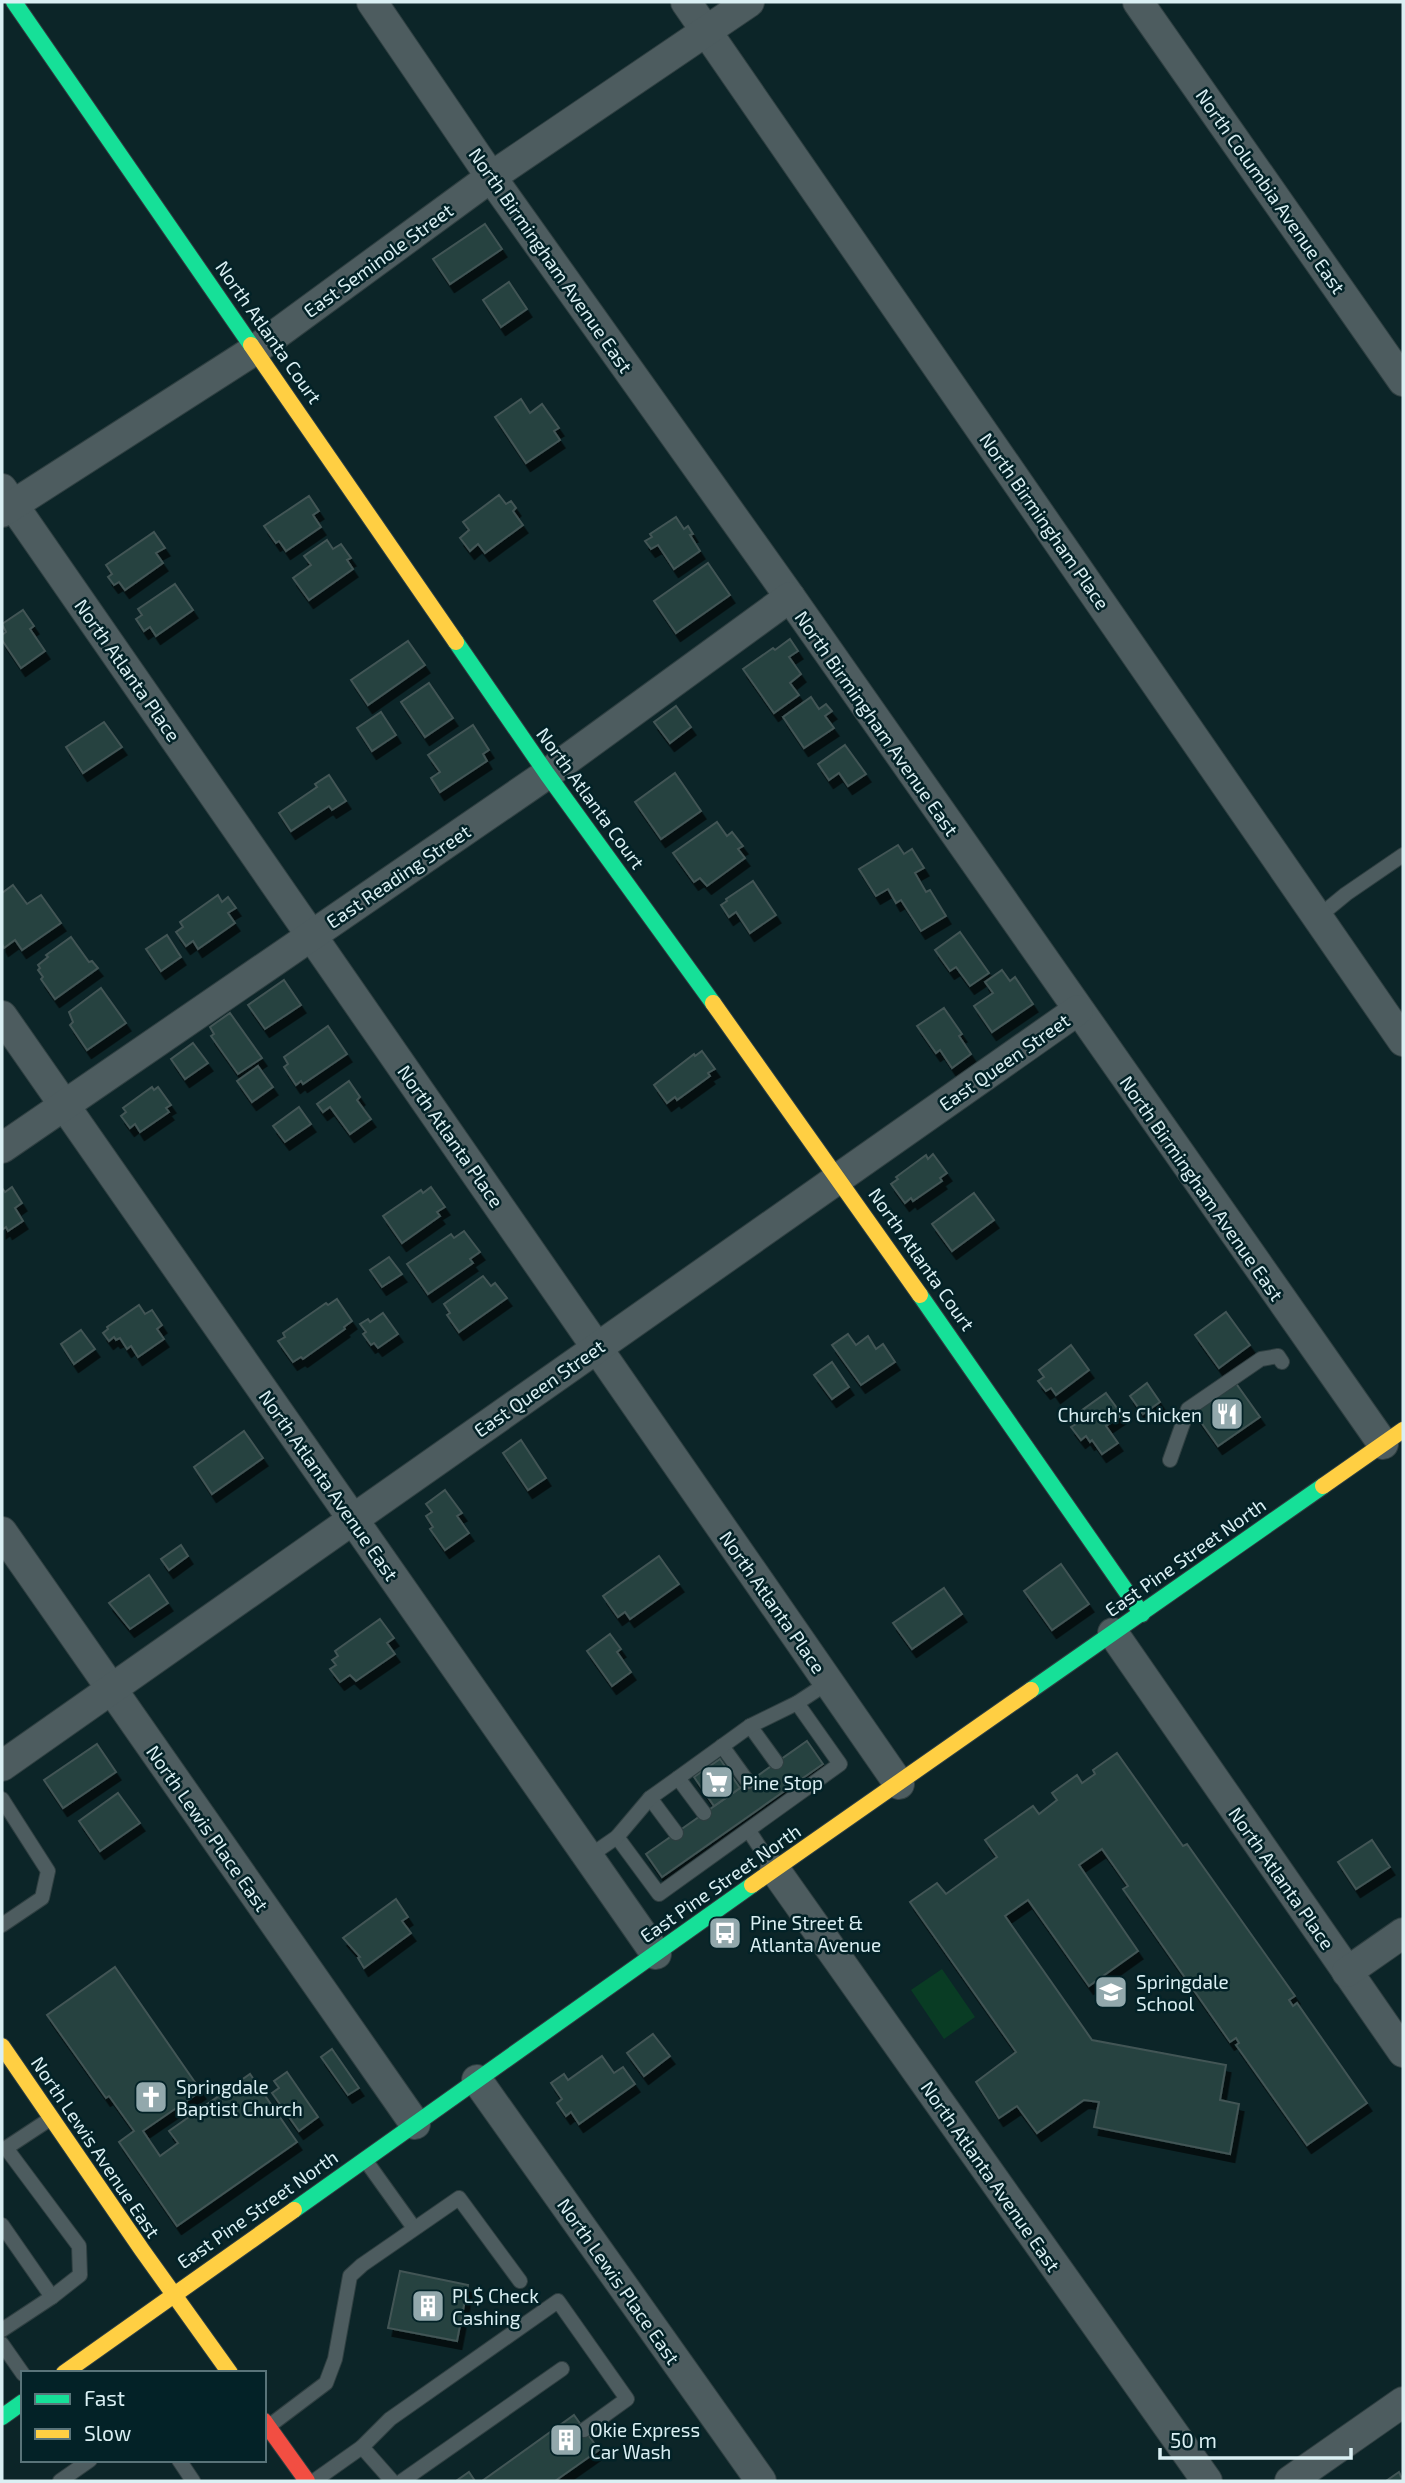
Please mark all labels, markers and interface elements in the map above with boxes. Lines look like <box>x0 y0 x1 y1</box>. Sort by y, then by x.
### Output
street label: North Columbia Avenue East <box>1191 84 1351 298</box>
street label: North Birmingham Avenue East <box>464 143 638 377</box>
street label: East Seminole Street <box>299 198 457 322</box>
street label: North Atlanta Court <box>211 256 327 408</box>
street label: North Birmingham Place <box>975 428 1115 614</box>
street label: North Atlanta Place <box>70 594 186 746</box>
street label: North Birmingham Avenue East <box>790 606 964 840</box>
street label: North Atlanta Court <box>532 723 650 873</box>
street label: East Reading Street <box>322 819 474 933</box>
street label: East Queen Street <box>934 1008 1074 1116</box>
street label: North Atlanta Place <box>393 1060 509 1212</box>
street label: North Birmingham Avenue East <box>1115 1071 1289 1305</box>
street label: North Atlanta Court <box>864 1183 980 1335</box>
street label: East Queen Street <box>469 1334 609 1442</box>
street label: North Atlanta Avenue East <box>254 1385 404 1585</box>
restaurant icon: Church's Chicken <box>1208 1395 1246 1433</box>
place label: Church's Chicken <box>1057 1403 1202 1426</box>
street label: East Pine Street North <box>1100 1493 1270 1621</box>
street label: North Atlanta Place <box>715 1526 831 1678</box>
street label: North Lewis Place East <box>142 1741 274 1915</box>
supermarket icon: Pine Stop <box>698 1763 736 1801</box>
place label: Pine Stop <box>742 1771 823 1794</box>
street label: North Atlanta Place <box>1224 1802 1340 1954</box>
street label: East Pine Street North <box>635 1819 805 1947</box>
place label: Pine Street & Atlanta Avenue <box>750 1911 881 1956</box>
bus stop icon: Pine Street & Atlanta Avenue <box>706 1914 744 1952</box>
place label: Springdale School <box>1136 1970 1229 2015</box>
school or university icon: Springdale School <box>1092 1973 1130 2011</box>
street label: North Lewis Avenue East <box>27 2052 165 2242</box>
place label: Springdale Baptist Church <box>176 2075 303 2120</box>
street label: North Atlanta Avenue East <box>916 2076 1066 2276</box>
church icon: Springdale Baptist Church <box>132 2078 170 2116</box>
street label: East Pine Street North <box>172 2145 342 2273</box>
street label: North Lewis Place East <box>553 2194 685 2368</box>
place label: PL$ Check Cashing <box>452 2284 539 2329</box>
building icon: PL$ Check Cashing <box>409 2287 447 2325</box>
legend <box>21 2371 266 2462</box>
text: Fast <box>84 2385 125 2410</box>
scale bar <box>1160 2416 1351 2460</box>
place label: Okie Express Car Wash <box>590 2418 700 2463</box>
text: Slow <box>84 2420 131 2445</box>
building icon: Okie Express Car Wash <box>547 2421 585 2459</box>
text: 50 m <box>1170 2427 1217 2452</box>

